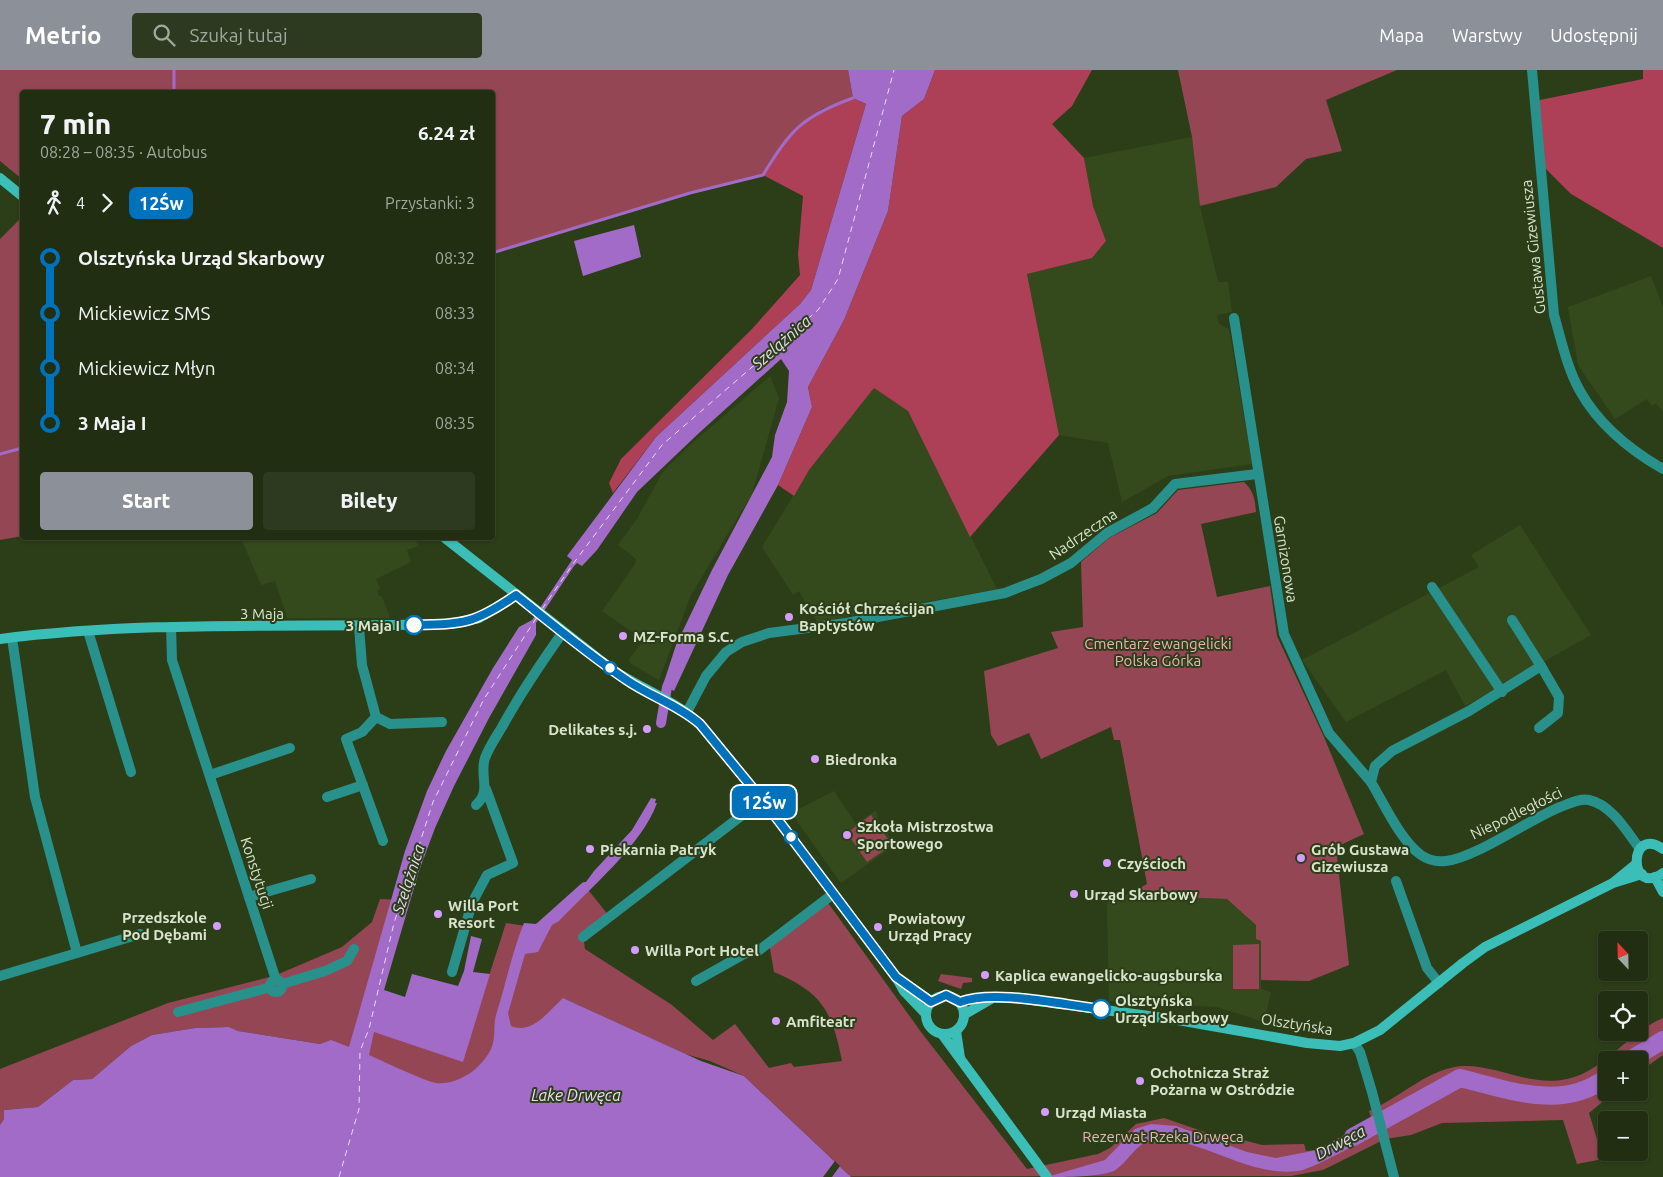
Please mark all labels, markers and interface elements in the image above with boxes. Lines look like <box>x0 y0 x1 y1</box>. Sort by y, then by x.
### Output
search box <box>132 13 482 58</box>
icon: search <box>150 21 178 49</box>
text: Metrio <box>25 22 102 49</box>
text: Szukaj tutaj <box>190 24 288 46</box>
text: Mapa <box>1379 25 1424 45</box>
text: Warstwy <box>1452 25 1522 45</box>
text: Udostępnij <box>1550 25 1638 45</box>
text: 7 min <box>40 108 111 139</box>
text: 6.24 zł <box>418 122 475 144</box>
text: 08:28 – 08:35 · Autobus <box>40 143 207 161</box>
street label: Gustawa Gizewiusza <box>1517 179 1549 315</box>
icon: walk <box>40 189 68 217</box>
icon: forward <box>93 189 121 217</box>
text: 12Św <box>139 193 183 213</box>
text: 4 <box>76 194 85 212</box>
text: Przystanki: 3 <box>385 194 475 212</box>
text: Olsztyńska Urząd Skarbowy <box>78 247 325 269</box>
text: 08:32 <box>435 249 475 267</box>
text: Mickiewicz SMS <box>78 302 210 324</box>
text: 08:33 <box>435 304 475 322</box>
water label: Szelążnica <box>747 311 814 373</box>
text: Mickiewicz Młyn <box>78 357 216 379</box>
text: 08:34 <box>435 359 475 377</box>
text: 3 Maja I <box>78 412 147 434</box>
text: 08:35 <box>435 414 475 432</box>
button: Start <box>40 472 253 530</box>
button: Bilety <box>263 472 475 530</box>
street label: Nadrzeczna <box>1046 505 1120 563</box>
street label: Garnizonowa <box>1271 514 1301 604</box>
place label: Kościół Chrześcijan Baptystów <box>799 600 934 634</box>
street label: 3 Maja <box>240 605 284 622</box>
marker: Kościół Chrześcijan Baptystów <box>783 611 795 623</box>
marker: 3 Maja I <box>404 615 424 635</box>
place label: 3 Maja I <box>346 617 400 634</box>
place label: MZ-Forma S.C. <box>633 628 734 645</box>
marker: MZ-Forma S.C. <box>617 630 629 642</box>
park label: Cmentarz ewangelicki Polska Górka <box>1084 635 1232 669</box>
unlabelled marker <box>603 661 617 675</box>
place label: Delikates s.j. <box>548 721 637 738</box>
marker: Delikates s.j. <box>641 723 653 735</box>
place label: Biedronka <box>825 751 897 768</box>
marker: Biedronka <box>809 753 821 765</box>
street label: Niepodległości <box>1467 784 1565 842</box>
line badge: 12Św <box>729 786 799 818</box>
text: 12Św <box>742 792 786 812</box>
place label: Szkoła Mistrzostwa Sportowego <box>857 818 994 852</box>
marker: Szkoła Mistrzostwa Sportowego <box>841 829 853 841</box>
unlabelled marker <box>784 830 798 844</box>
street label: Konstytucji <box>237 835 277 911</box>
water label: Szelążnica <box>388 841 428 917</box>
place label: Piekarnia Patryk <box>600 841 717 858</box>
place label: Grób Gustawa Gizewiusza <box>1311 841 1409 875</box>
marker: Piekarnia Patryk <box>584 843 596 855</box>
marker: Grób Gustawa Gizewiusza <box>1295 852 1307 864</box>
place label: Czyścioch <box>1117 855 1186 872</box>
marker: Czyścioch <box>1101 857 1113 869</box>
place label: Urząd Skarbowy <box>1084 886 1198 904</box>
marker: Urząd Skarbowy <box>1068 888 1080 900</box>
place label: Willa Port Resort <box>448 897 519 931</box>
marker: Willa Port Resort <box>432 908 444 920</box>
place label: Przedszkole Pod Dębami <box>122 909 207 944</box>
place label: Powiatowy Urząd Pracy <box>888 910 972 945</box>
marker: Przedszkole Pod Dębami <box>211 920 223 932</box>
marker: Powiatowy Urząd Pracy <box>872 921 884 933</box>
north arrow <box>1598 931 1648 981</box>
map controls <box>1598 931 1648 1161</box>
place label: Willa Port Hotel <box>645 942 759 959</box>
marker: Willa Port Hotel <box>629 944 641 956</box>
place label: Kaplica ewangelicko-augsburska <box>995 967 1223 984</box>
marker: Kaplica ewangelicko-augsburska <box>979 969 991 981</box>
button: locate <box>1598 991 1648 1041</box>
place label: Olsztyńska Urząd Skarbowy <box>1115 992 1229 1027</box>
marker: Olsztyńska Urząd Skarbowy <box>1091 999 1111 1019</box>
street label: Olsztyńska <box>1260 1010 1334 1038</box>
place label: Amfiteatr <box>786 1013 856 1030</box>
marker: Amfiteatr <box>770 1015 782 1027</box>
button: + <box>1598 1051 1648 1101</box>
place label: Ochotnicza Straż Pożarna w Ostródzie <box>1150 1064 1295 1098</box>
marker: Ochotnicza Straż Pożarna w Ostródzie <box>1134 1075 1146 1087</box>
water label: Lake Drwęca <box>531 1086 621 1104</box>
place label: Urząd Miasta <box>1055 1104 1147 1122</box>
marker: Urząd Miasta <box>1039 1106 1051 1118</box>
button: − <box>1598 1111 1648 1161</box>
water label: Drwęca <box>1312 1121 1368 1163</box>
park label: Rezerwat Rzeka Drwęca <box>1082 1128 1244 1145</box>

